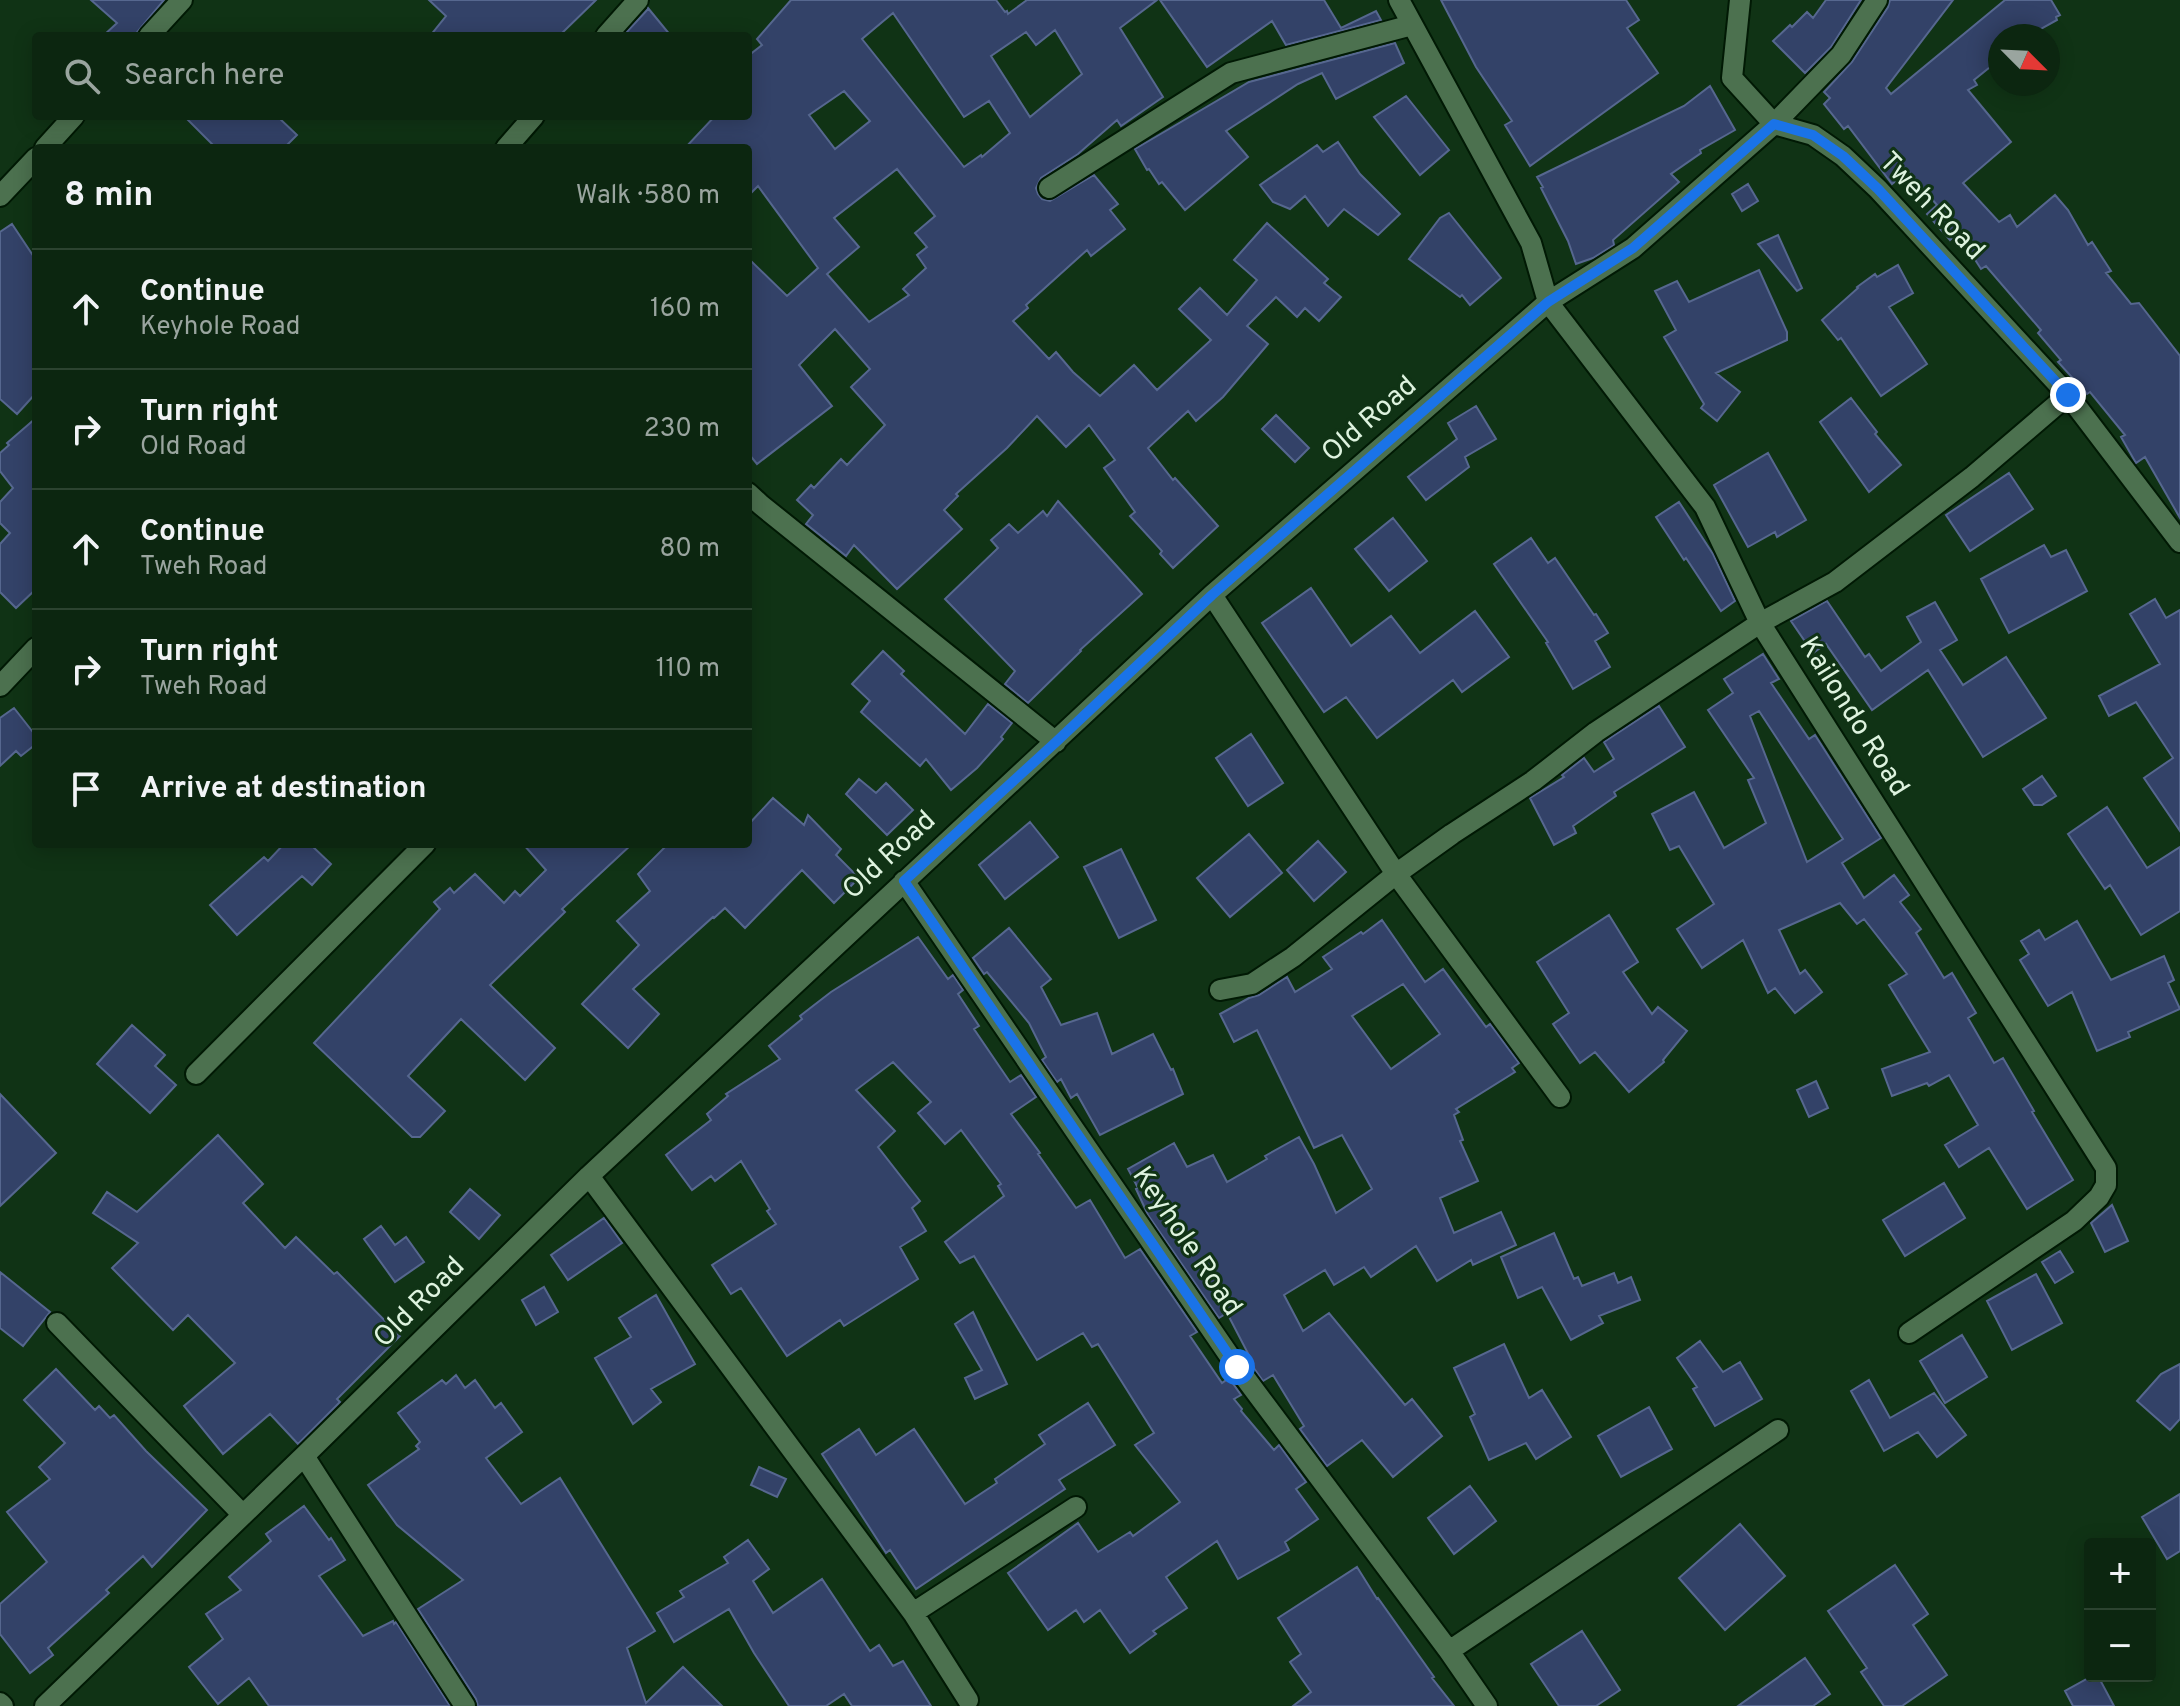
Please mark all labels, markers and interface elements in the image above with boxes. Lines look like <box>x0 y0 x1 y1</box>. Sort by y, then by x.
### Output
north arrow <box>1988 24 2060 96</box>
search box <box>32 32 752 120</box>
icon: search <box>60 54 104 98</box>
text: Search here <box>124 58 284 95</box>
street label: Tweh Road <box>1870 145 1992 269</box>
text: 8 min <box>64 175 153 218</box>
text: Walk · 580 m <box>576 180 720 213</box>
text: Continue <box>140 274 265 311</box>
icon: ahead <box>64 287 108 331</box>
text: 160 m <box>650 293 720 326</box>
text: Keyhole Road <box>140 311 300 344</box>
street label: Old Road <box>1315 369 1425 471</box>
route end <box>2050 377 2086 413</box>
text: Turn right <box>140 394 278 431</box>
icon: right <box>64 407 108 451</box>
text: 230 m <box>644 413 720 446</box>
text: Old Road <box>140 431 247 464</box>
text: Continue <box>140 514 265 551</box>
icon: ahead <box>64 527 108 571</box>
text: 80 m <box>660 533 720 566</box>
text: Tweh Road <box>140 551 267 584</box>
street label: Kailondo Road <box>1790 630 1916 804</box>
text: Turn right <box>140 634 278 671</box>
icon: right <box>64 647 108 691</box>
text: 110 m <box>656 653 720 686</box>
text: Tweh Road <box>140 671 267 704</box>
icon: arrive <box>64 767 108 811</box>
text: Arrive at destination <box>140 771 426 808</box>
street label: Old Road <box>836 804 944 908</box>
street label: Keyhole Road <box>1123 1160 1249 1324</box>
street label: Old Road <box>367 1250 473 1356</box>
route start <box>1219 1349 1255 1385</box>
map controls <box>2084 1538 2156 1682</box>
button: + <box>2084 1538 2156 1610</box>
button: − <box>2084 1610 2156 1682</box>

